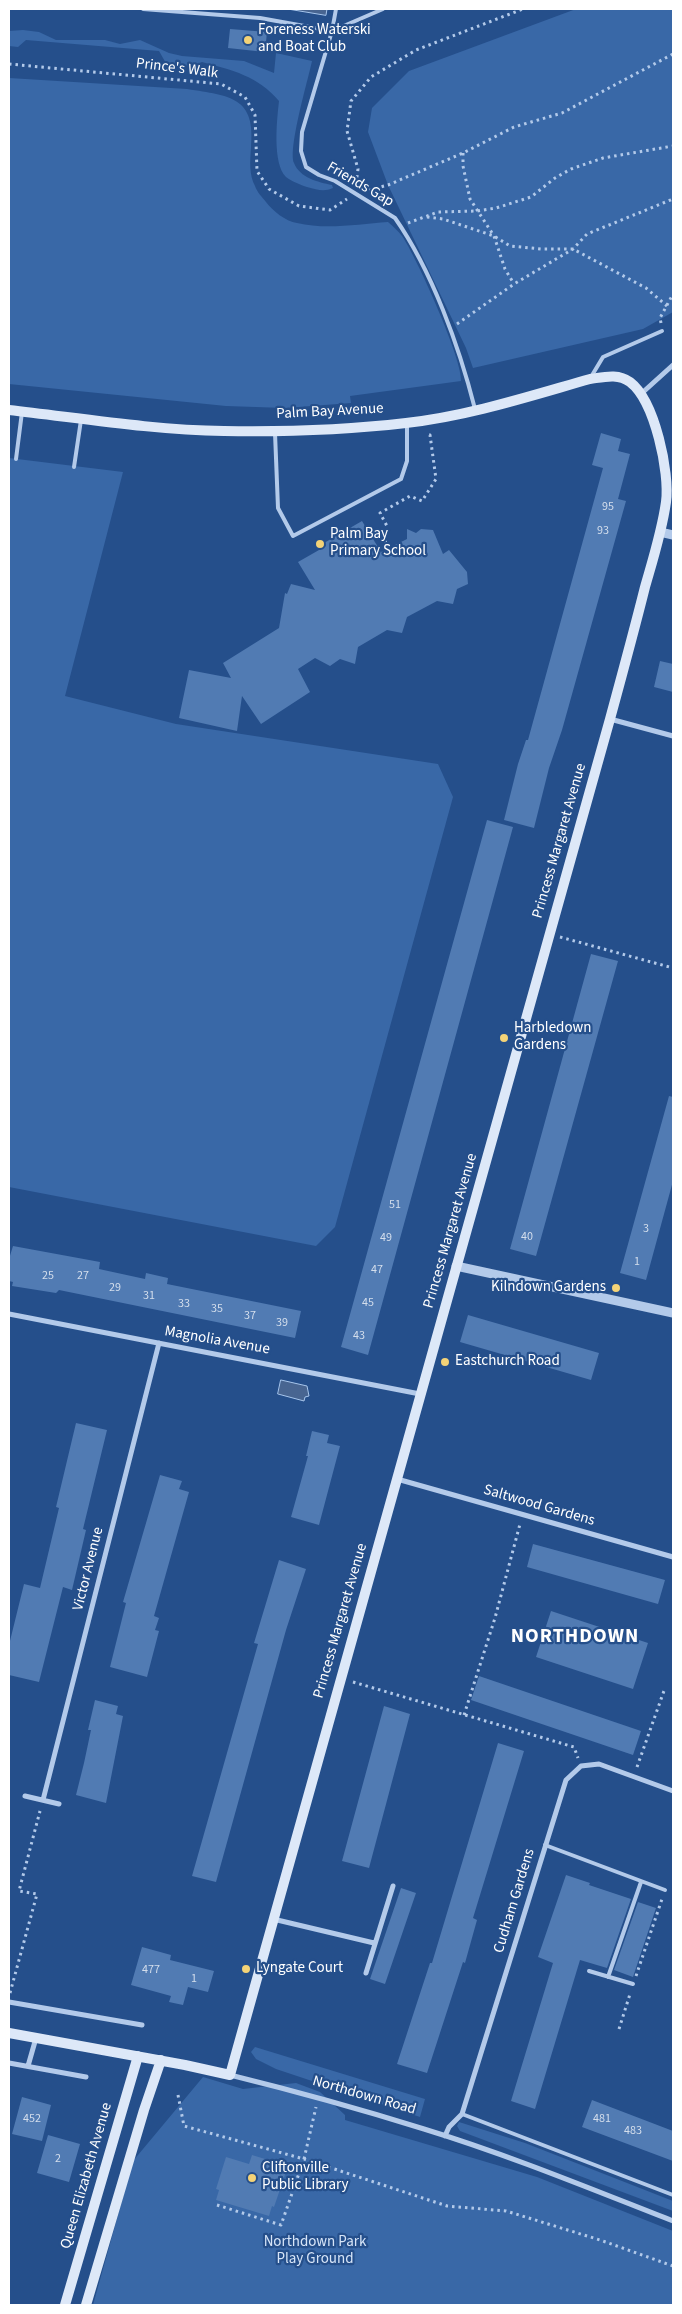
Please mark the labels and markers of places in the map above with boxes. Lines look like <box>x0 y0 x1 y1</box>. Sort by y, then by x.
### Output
place label: Foreness Waterski and Boat Club <box>258 22 371 57</box>
marker: Foreness Waterski and Boat Club <box>242 34 254 46</box>
place label: Palm Bay Primary School <box>330 526 426 561</box>
marker: Palm Bay Primary School <box>314 538 326 550</box>
place label: Harbledown Gardens <box>514 1020 591 1055</box>
marker: Harbledown Gardens <box>498 1032 510 1044</box>
place label: Kilndown Gardens <box>491 1279 606 1297</box>
marker: Kilndown Gardens <box>610 1282 622 1294</box>
place label: Eastchurch Road <box>455 1353 560 1371</box>
marker: Eastchurch Road <box>439 1356 451 1368</box>
place label: Lyngate Court <box>256 1960 343 1978</box>
marker: Lyngate Court <box>240 1963 252 1975</box>
place label: Cliftonville Public Library <box>262 2160 349 2195</box>
marker: Cliftonville Public Library <box>246 2172 258 2184</box>

